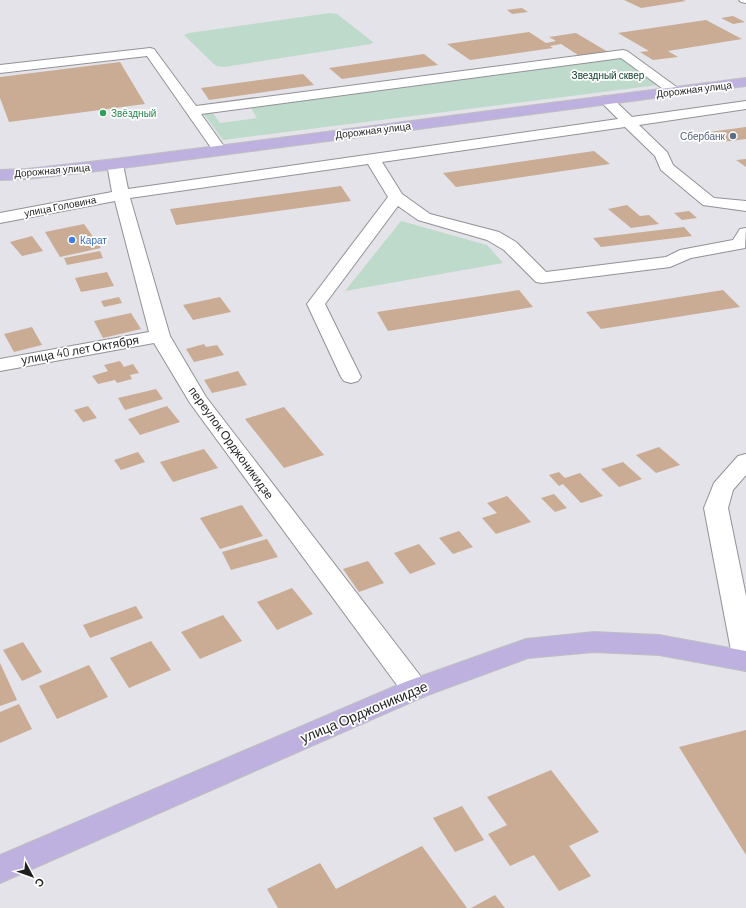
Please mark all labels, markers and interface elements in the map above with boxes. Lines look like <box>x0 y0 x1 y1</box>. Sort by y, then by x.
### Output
park label: Звездный сквер <box>572 69 645 81</box>
street label: Дорожная улица <box>655 78 733 100</box>
place label: Звёздный <box>111 107 156 119</box>
marker: Звёздный <box>98 108 108 118</box>
street label: Дорожная улица <box>334 119 412 141</box>
place label: Сбербанк <box>680 130 726 142</box>
marker: Сбербанк <box>728 131 738 141</box>
street label: Дорожная улица <box>14 161 91 179</box>
street label: улица Головина <box>23 193 97 219</box>
place label: Карат <box>80 234 107 246</box>
marker: Карат <box>67 235 77 245</box>
street label: улица 40 лет Октября <box>20 332 140 367</box>
street label: переулок Орджоникидзе <box>186 384 277 502</box>
street label: улица Орджоникидзе <box>298 677 430 746</box>
north arrow <box>12 856 52 896</box>
text: С <box>32 876 47 890</box>

